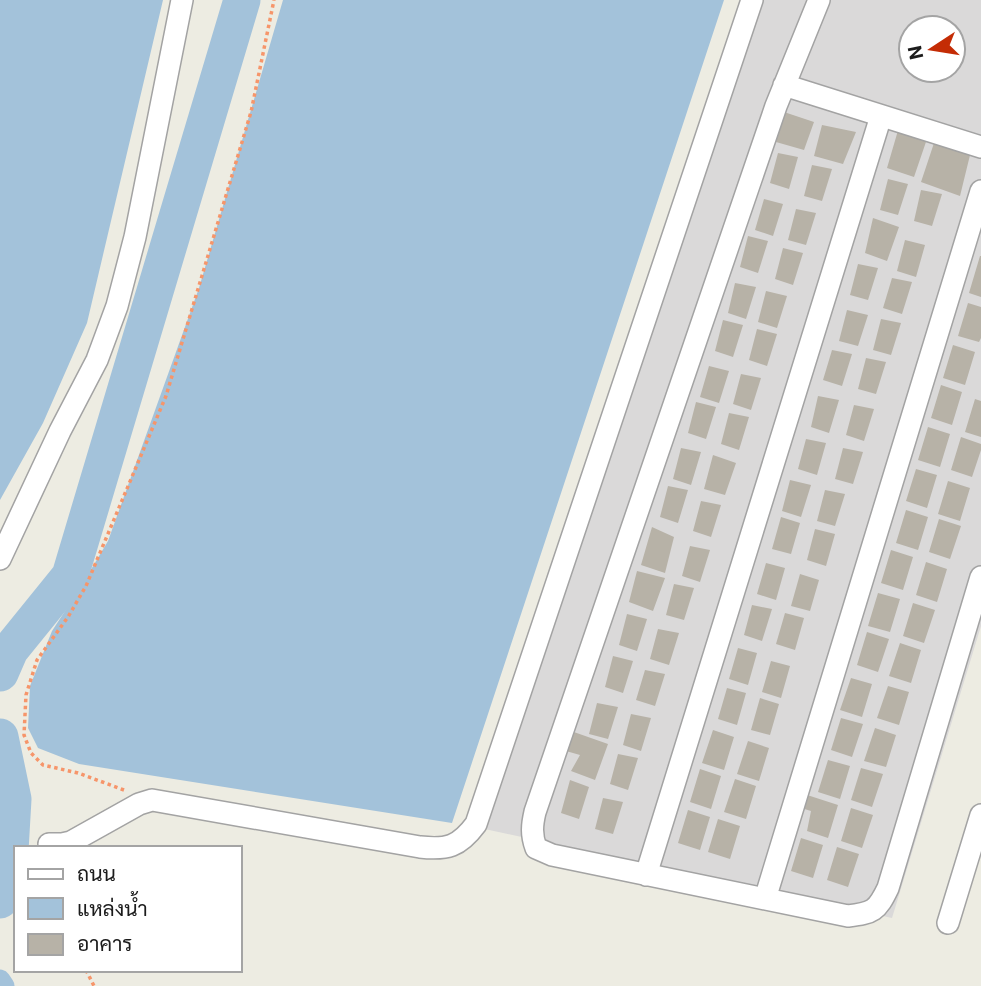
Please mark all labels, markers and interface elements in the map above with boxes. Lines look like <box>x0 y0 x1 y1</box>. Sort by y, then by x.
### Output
north arrow <box>897 14 967 84</box>
text: N <box>903 43 929 61</box>
legend <box>14 846 242 972</box>
text: ถนน <box>77 862 116 886</box>
text: แหล่งน้ำ <box>77 891 148 921</box>
text: อาคาร <box>77 932 133 956</box>

